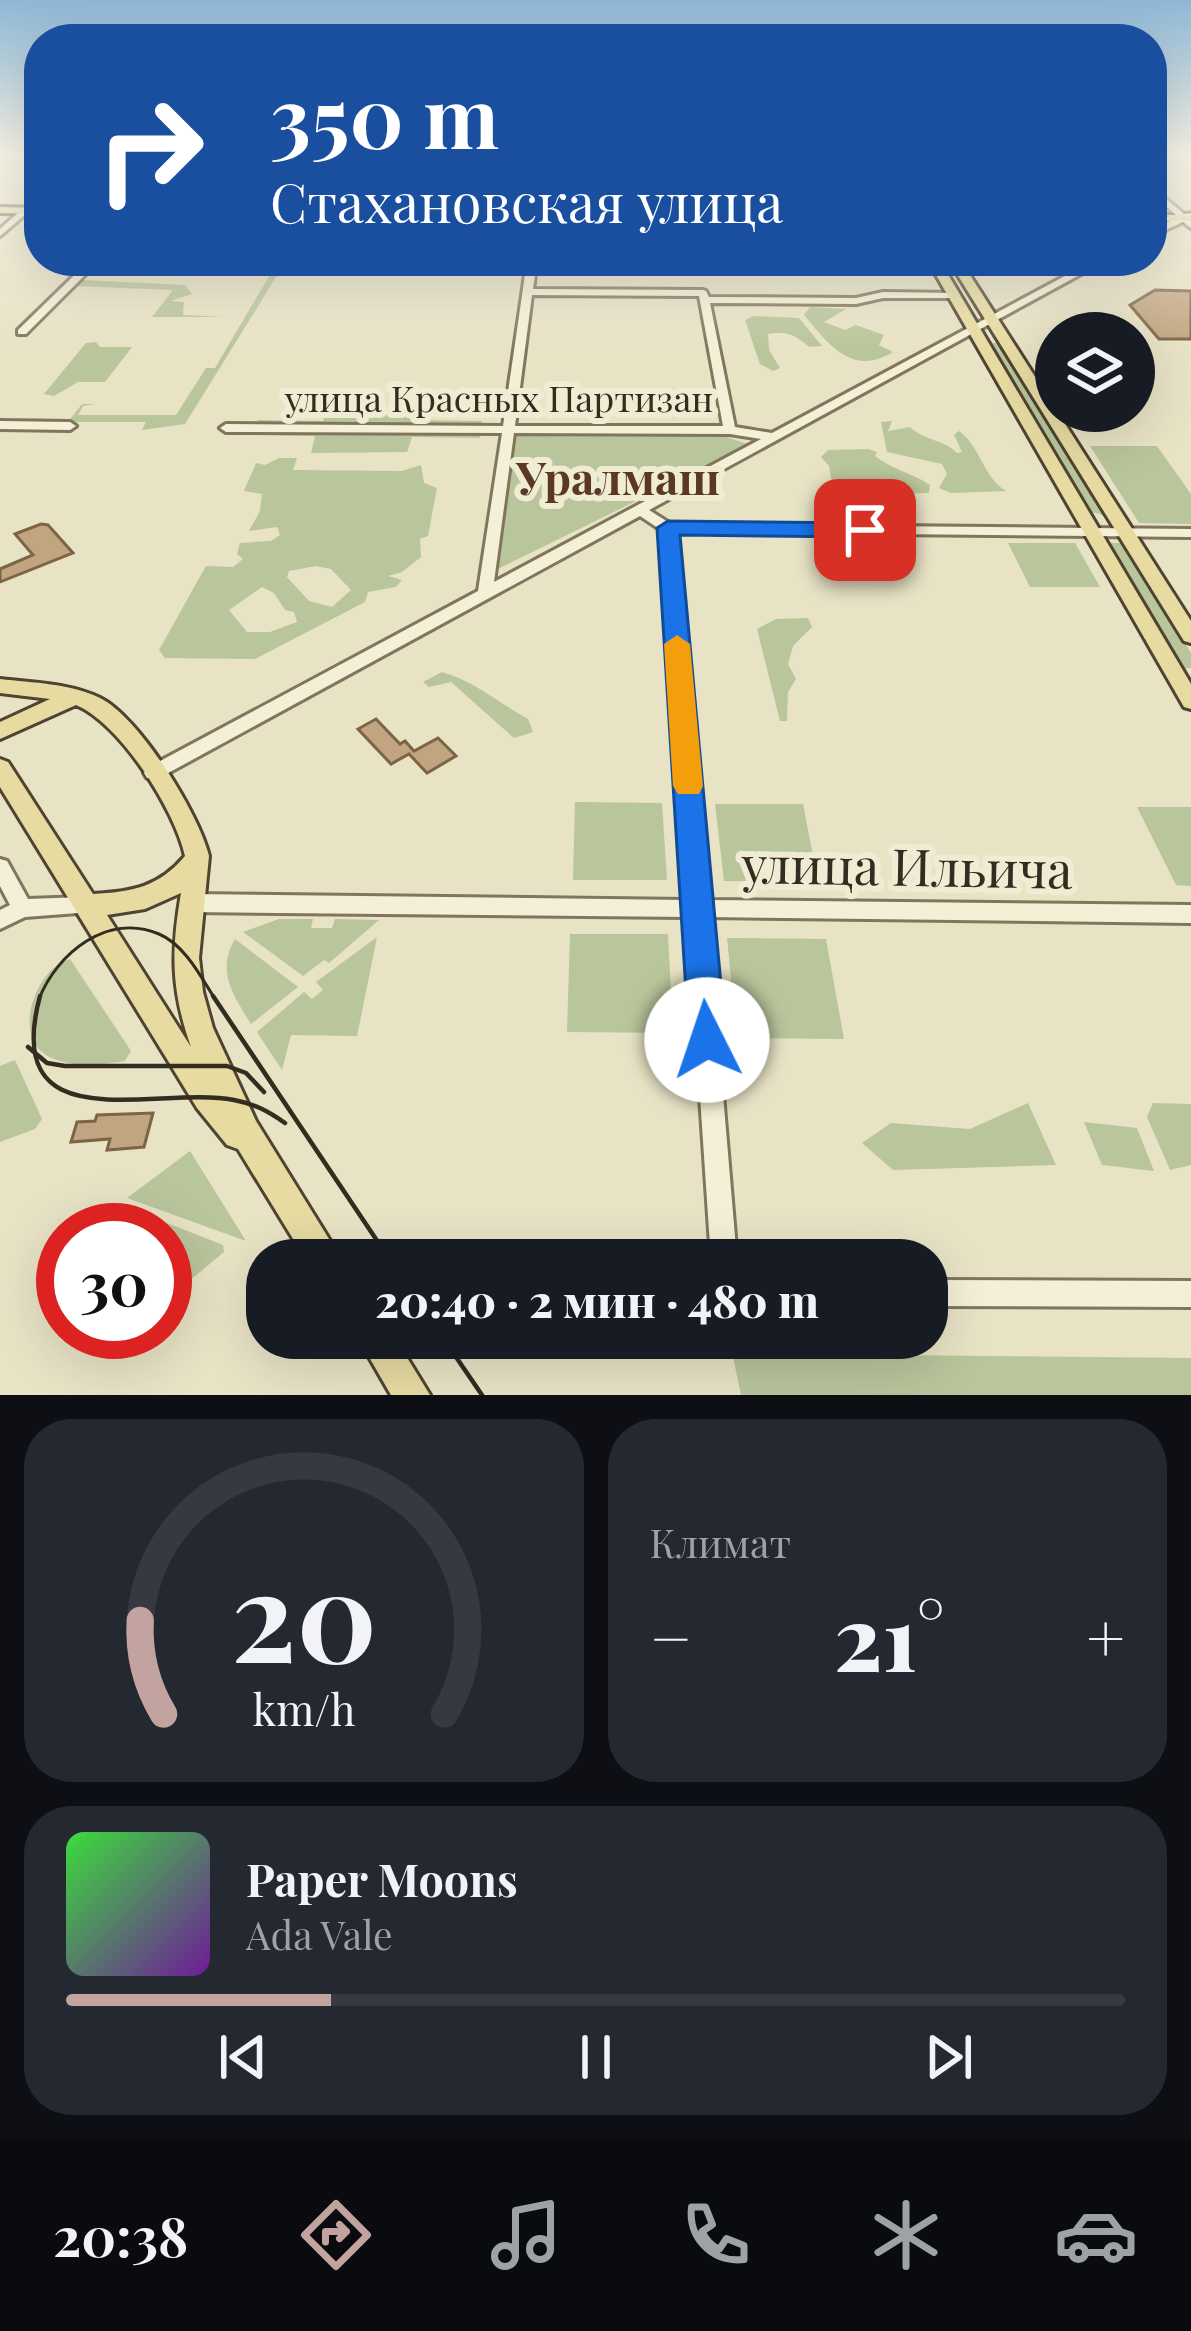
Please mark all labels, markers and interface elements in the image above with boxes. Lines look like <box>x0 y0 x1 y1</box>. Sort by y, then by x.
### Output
text: 350 m <box>270 58 499 170</box>
icon: right <box>72 72 228 228</box>
text: Стахановская улица <box>270 165 783 237</box>
map controls <box>1035 312 1155 432</box>
button: layers <box>1035 312 1155 432</box>
street label: улица Красных Партизан <box>284 373 713 421</box>
district label: Уралмаш <box>515 446 720 506</box>
pin <box>814 479 916 581</box>
icon: arrive <box>832 497 898 563</box>
street label: улица Ильича <box>740 828 1074 902</box>
position arrow <box>644 977 770 1103</box>
speed limit sign: 30 <box>36 1203 192 1359</box>
text: 20:40 · 2 мин · 480 m <box>375 1269 819 1329</box>
text: Климат <box>650 1516 791 1568</box>
text: 20 <box>231 1528 377 1694</box>
text: 21° <box>834 1575 944 1695</box>
text: − <box>650 1592 692 1680</box>
text: + <box>1086 1592 1125 1680</box>
text: km/h <box>252 1679 355 1736</box>
text: Paper Moons <box>246 1848 518 1908</box>
text: Ada Vale <box>246 1908 393 1960</box>
icon: previous <box>210 2024 276 2090</box>
icon: pause <box>563 2024 629 2090</box>
icon: next <box>916 2024 982 2090</box>
icon: directions <box>294 2193 378 2277</box>
icon: music <box>484 2193 568 2277</box>
icon: phone <box>674 2193 758 2277</box>
icon: climate <box>864 2193 948 2277</box>
icon: car <box>1054 2193 1138 2277</box>
text: 20:38 <box>53 2199 188 2271</box>

